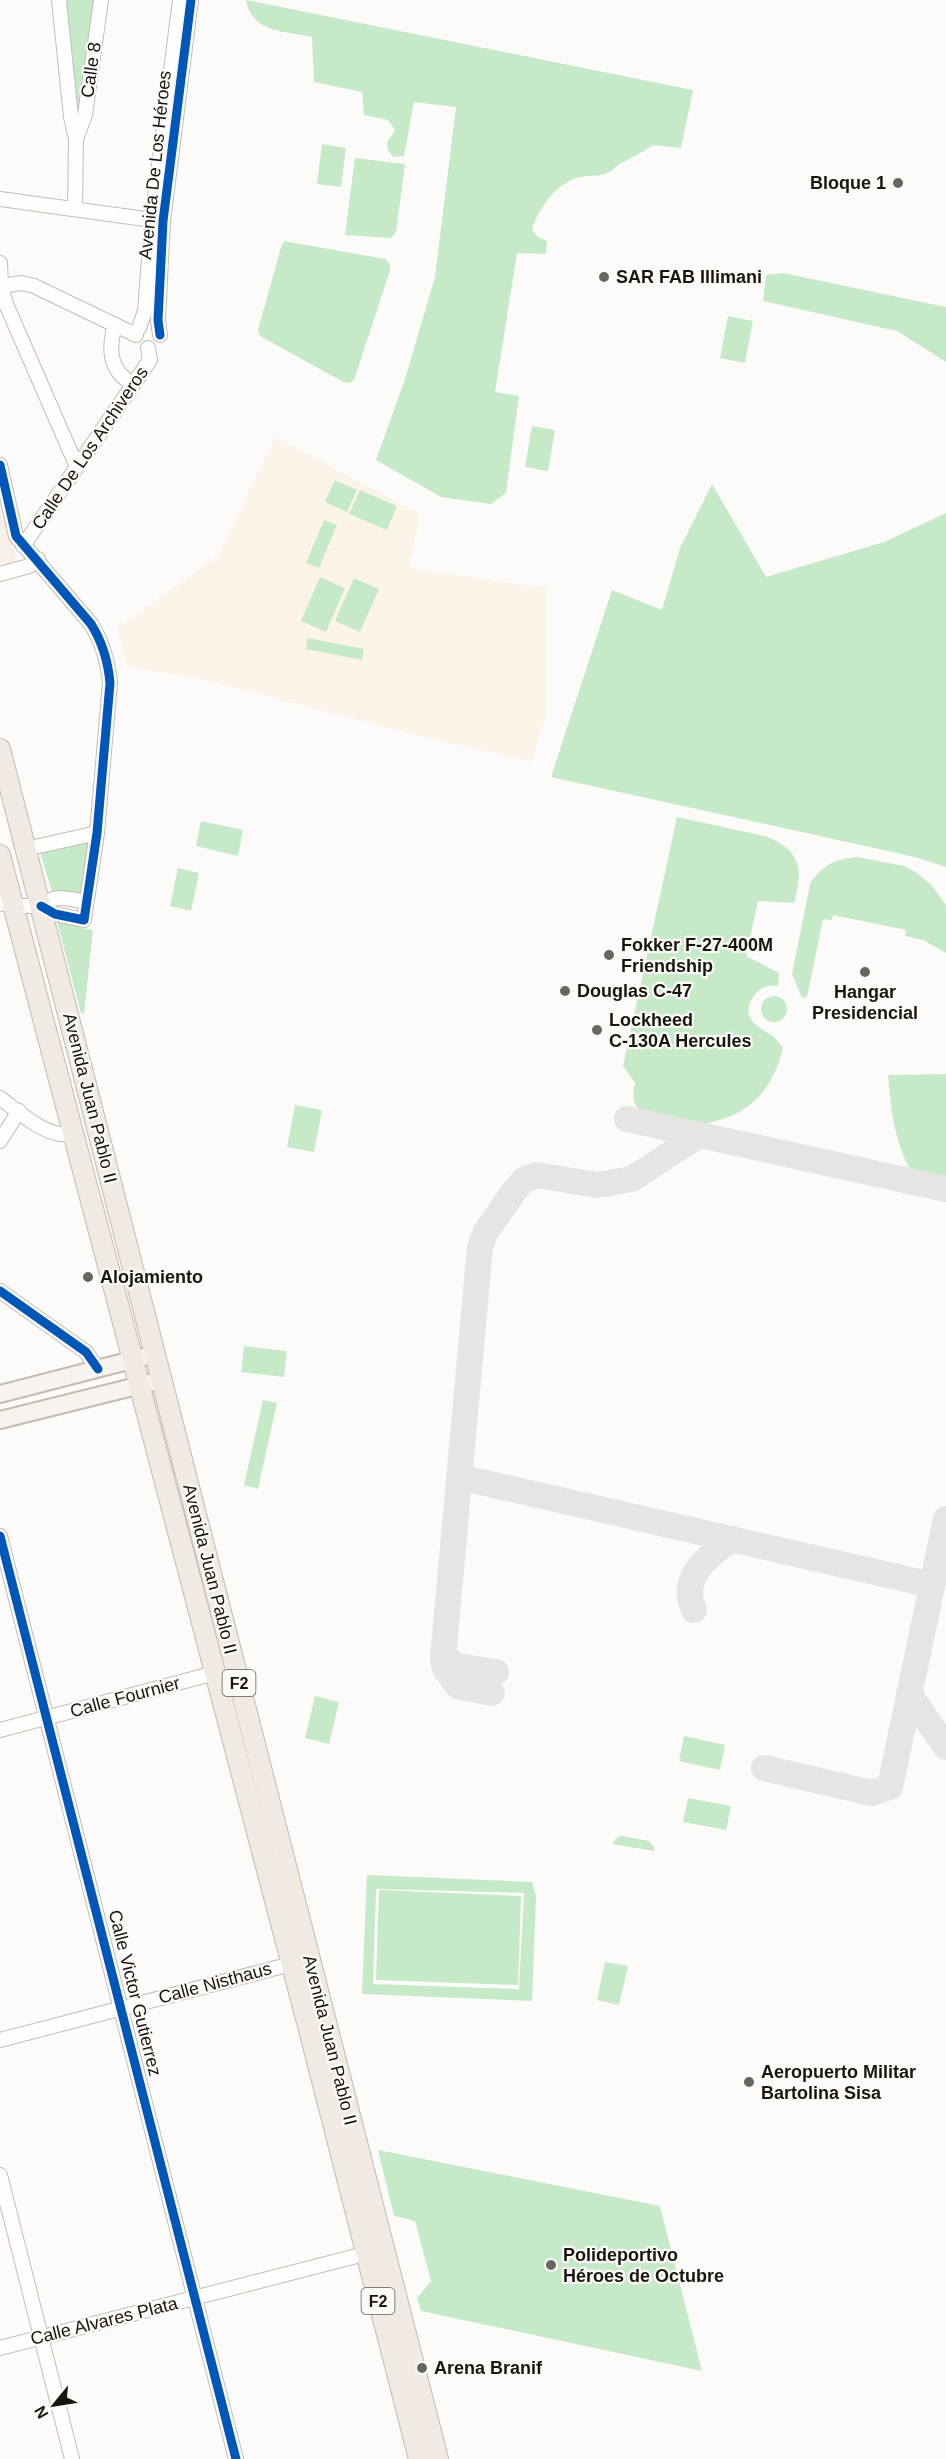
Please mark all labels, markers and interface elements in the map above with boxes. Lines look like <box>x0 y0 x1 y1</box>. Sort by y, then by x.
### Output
street label: Calle 8 <box>77 41 105 99</box>
street label: Avenida De Los Héroes <box>135 70 175 260</box>
place label: Bloque 1 <box>810 173 886 193</box>
marker: Bloque 1 <box>891 176 905 190</box>
place label: SAR FAB Illimani <box>616 267 762 287</box>
marker: SAR FAB Illimani <box>597 270 611 284</box>
street label: Calle De Los Archiveros <box>28 363 152 533</box>
place label: Fokker F-27-400M Friendship <box>621 935 773 976</box>
marker: Fokker F-27-400M Friendship <box>602 948 616 962</box>
marker: Hangar Presidencial <box>858 965 872 979</box>
place label: Douglas C-47 <box>577 981 692 1001</box>
place label: Hangar Presidencial <box>812 982 918 1023</box>
marker: Douglas C-47 <box>558 984 572 998</box>
place label: Lockheed C-130A Hercules <box>609 1010 751 1051</box>
street label: Avenida Juan Pablo II <box>59 1011 121 1185</box>
marker: Lockheed C-130A Hercules <box>590 1023 604 1037</box>
place label: Alojamiento <box>100 1267 203 1287</box>
marker: Alojamiento <box>81 1270 95 1284</box>
street label: Avenida Juan Pablo II <box>179 1482 241 1656</box>
road number: F2 <box>222 1670 256 1696</box>
street label: Calle Fournier <box>68 1673 182 1721</box>
street label: Calle Victor Gutierrez <box>105 1908 165 2078</box>
street label: Avenida Juan Pablo II <box>299 1953 361 2127</box>
street label: Calle Nisthaus <box>156 1958 274 2008</box>
place label: Aeropuerto Militar Bartolina Sisa <box>761 2062 916 2103</box>
marker: Aeropuerto Militar Bartolina Sisa <box>742 2075 756 2089</box>
place label: Polideportivo Héroes de Octubre <box>563 2245 724 2286</box>
marker: Polideportivo Héroes de Octubre <box>544 2258 558 2272</box>
road number: F2 <box>362 2288 394 2314</box>
street label: Calle Alvares Plata <box>28 2293 181 2349</box>
place label: Arena Branif <box>434 2358 543 2378</box>
marker: Arena Branif <box>415 2361 429 2375</box>
north arrow <box>24 2375 84 2435</box>
text: N <box>31 2403 52 2422</box>

